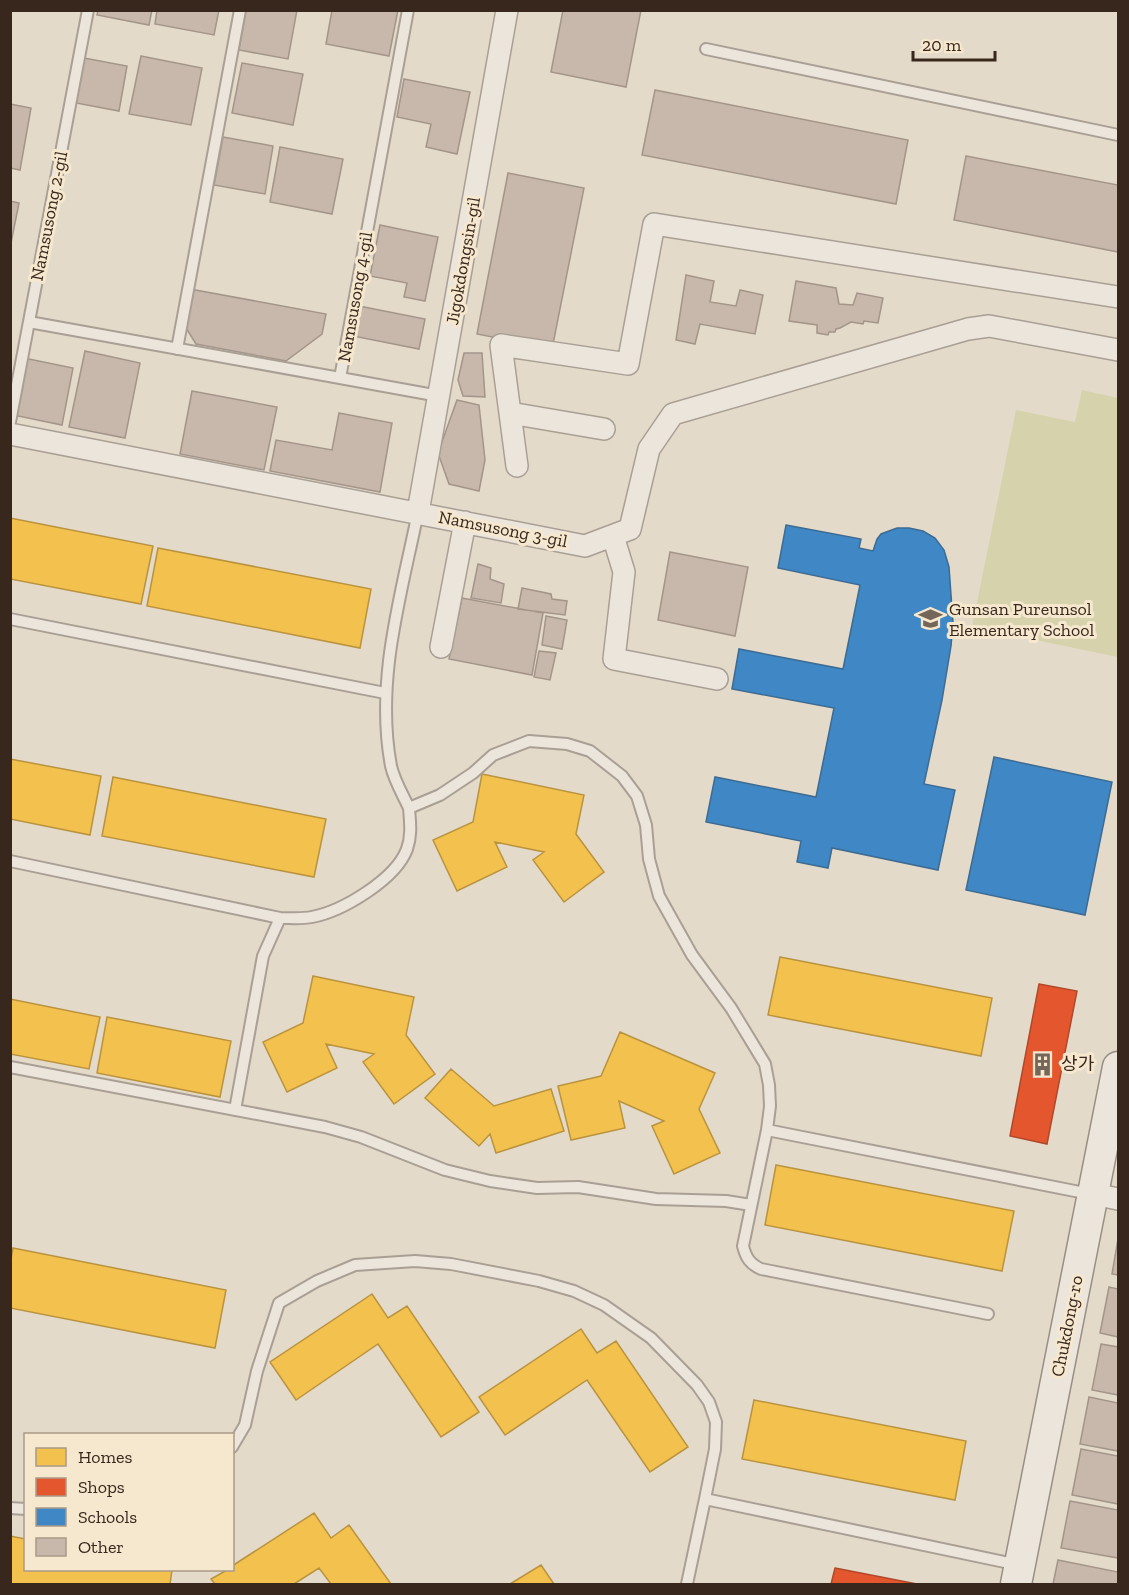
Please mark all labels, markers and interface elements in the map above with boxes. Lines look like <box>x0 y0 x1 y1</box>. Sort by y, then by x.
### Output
scale bar <box>913 24 996 62</box>
text: 20 m <box>922 34 962 56</box>
street label: Namsusong 2-gil <box>26 149 72 283</box>
street label: Jigokdongsin-gil <box>441 195 485 327</box>
street label: Namsusong 4-gil <box>333 230 377 364</box>
street label: Namsusong 3-gil <box>437 506 570 552</box>
place label: Gunsan Pureunsol Elementary School <box>949 598 1094 641</box>
school or university icon: Gunsan Pureunsol Elementary School <box>918 606 944 632</box>
building icon: 상가 <box>1030 1051 1056 1077</box>
place label: 상가 <box>1061 1053 1095 1075</box>
street label: Chukdong-ro <box>1046 1274 1088 1378</box>
legend <box>24 1433 234 1571</box>
text: Homes <box>78 1446 132 1468</box>
text: Shops <box>78 1476 125 1498</box>
text: Schools <box>78 1506 137 1528</box>
text: Other <box>78 1536 124 1558</box>

